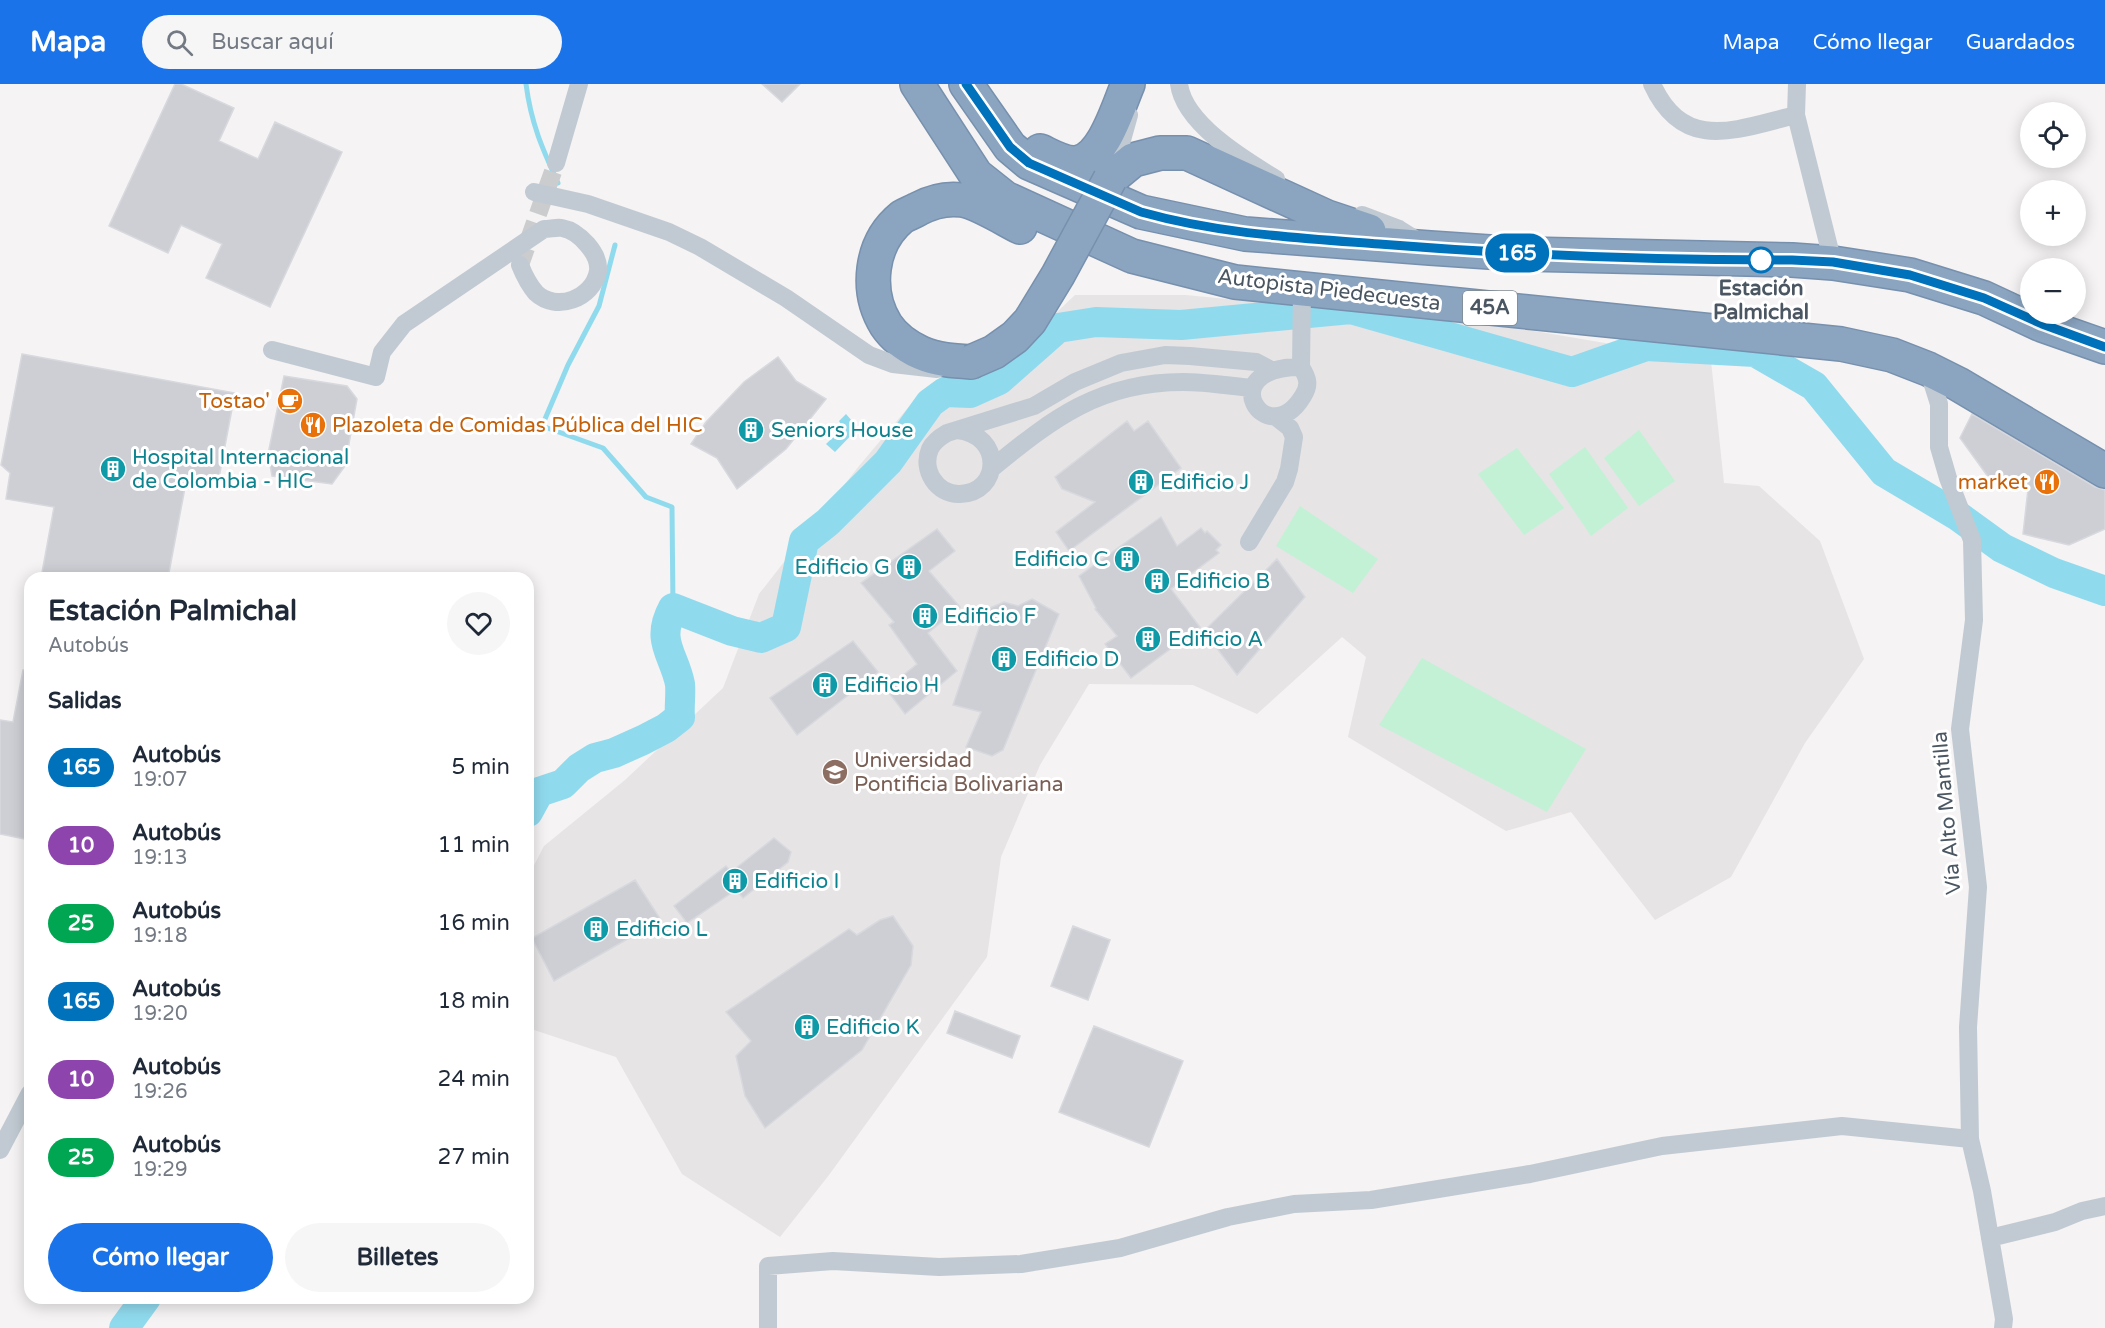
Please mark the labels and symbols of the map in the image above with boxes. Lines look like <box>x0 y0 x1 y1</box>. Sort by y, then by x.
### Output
line badge: 165 <box>1482 234 1552 272</box>
marker: Estación Palmichal <box>1748 247 1774 273</box>
street label: Autopista Piedecuesta <box>1216 264 1442 316</box>
place label: Estación Palmichal <box>1713 276 1809 325</box>
road number: 45A <box>1463 291 1517 325</box>
cafe icon: Tostao' <box>275 386 305 416</box>
place label: Tostao' <box>199 389 270 414</box>
restaurant icon: Plazoleta de Comidas Pública del HIC <box>298 410 328 440</box>
place label: Plazoleta de Comidas Pública del HIC <box>332 413 703 438</box>
building icon: Seniors House <box>736 415 766 445</box>
place label: Seniors House <box>771 418 913 443</box>
place label: Hospital Internacional de Colombia - HIC <box>132 445 349 494</box>
building icon: Hospital Internacional de Colombia - HIC <box>98 454 128 484</box>
building icon: Edificio J <box>1126 467 1156 497</box>
restaurant icon: market <box>2032 467 2062 497</box>
place label: Edificio J <box>1160 470 1249 495</box>
place label: market <box>1958 470 2028 495</box>
building icon: Edificio C <box>1112 544 1142 574</box>
place label: Edificio C <box>1014 547 1108 572</box>
building icon: Edificio G <box>894 552 924 582</box>
place label: Edificio G <box>794 555 890 580</box>
building icon: Edificio B <box>1142 566 1172 596</box>
place label: Edificio B <box>1176 569 1270 594</box>
building icon: Edificio F <box>910 601 940 631</box>
place label: Edificio F <box>944 604 1037 629</box>
building icon: Edificio A <box>1133 624 1163 654</box>
place label: Edificio A <box>1168 627 1263 652</box>
building icon: Edificio D <box>989 644 1019 674</box>
place label: Edificio D <box>1024 647 1119 672</box>
building icon: Edificio H <box>810 670 840 700</box>
place label: Edificio H <box>844 673 939 698</box>
street label: Vía Alto Mantilla <box>1927 730 1967 896</box>
place label: Universidad Pontificia Bolivariana <box>854 748 1064 797</box>
school or university icon: Universidad Pontificia Bolivariana <box>820 757 850 787</box>
building icon: Edificio I <box>720 866 750 896</box>
place label: Edificio I <box>754 869 840 894</box>
building icon: Edificio L <box>581 914 611 944</box>
place label: Edificio L <box>616 917 708 942</box>
building icon: Edificio K <box>792 1012 822 1042</box>
place label: Edificio K <box>826 1015 920 1040</box>

